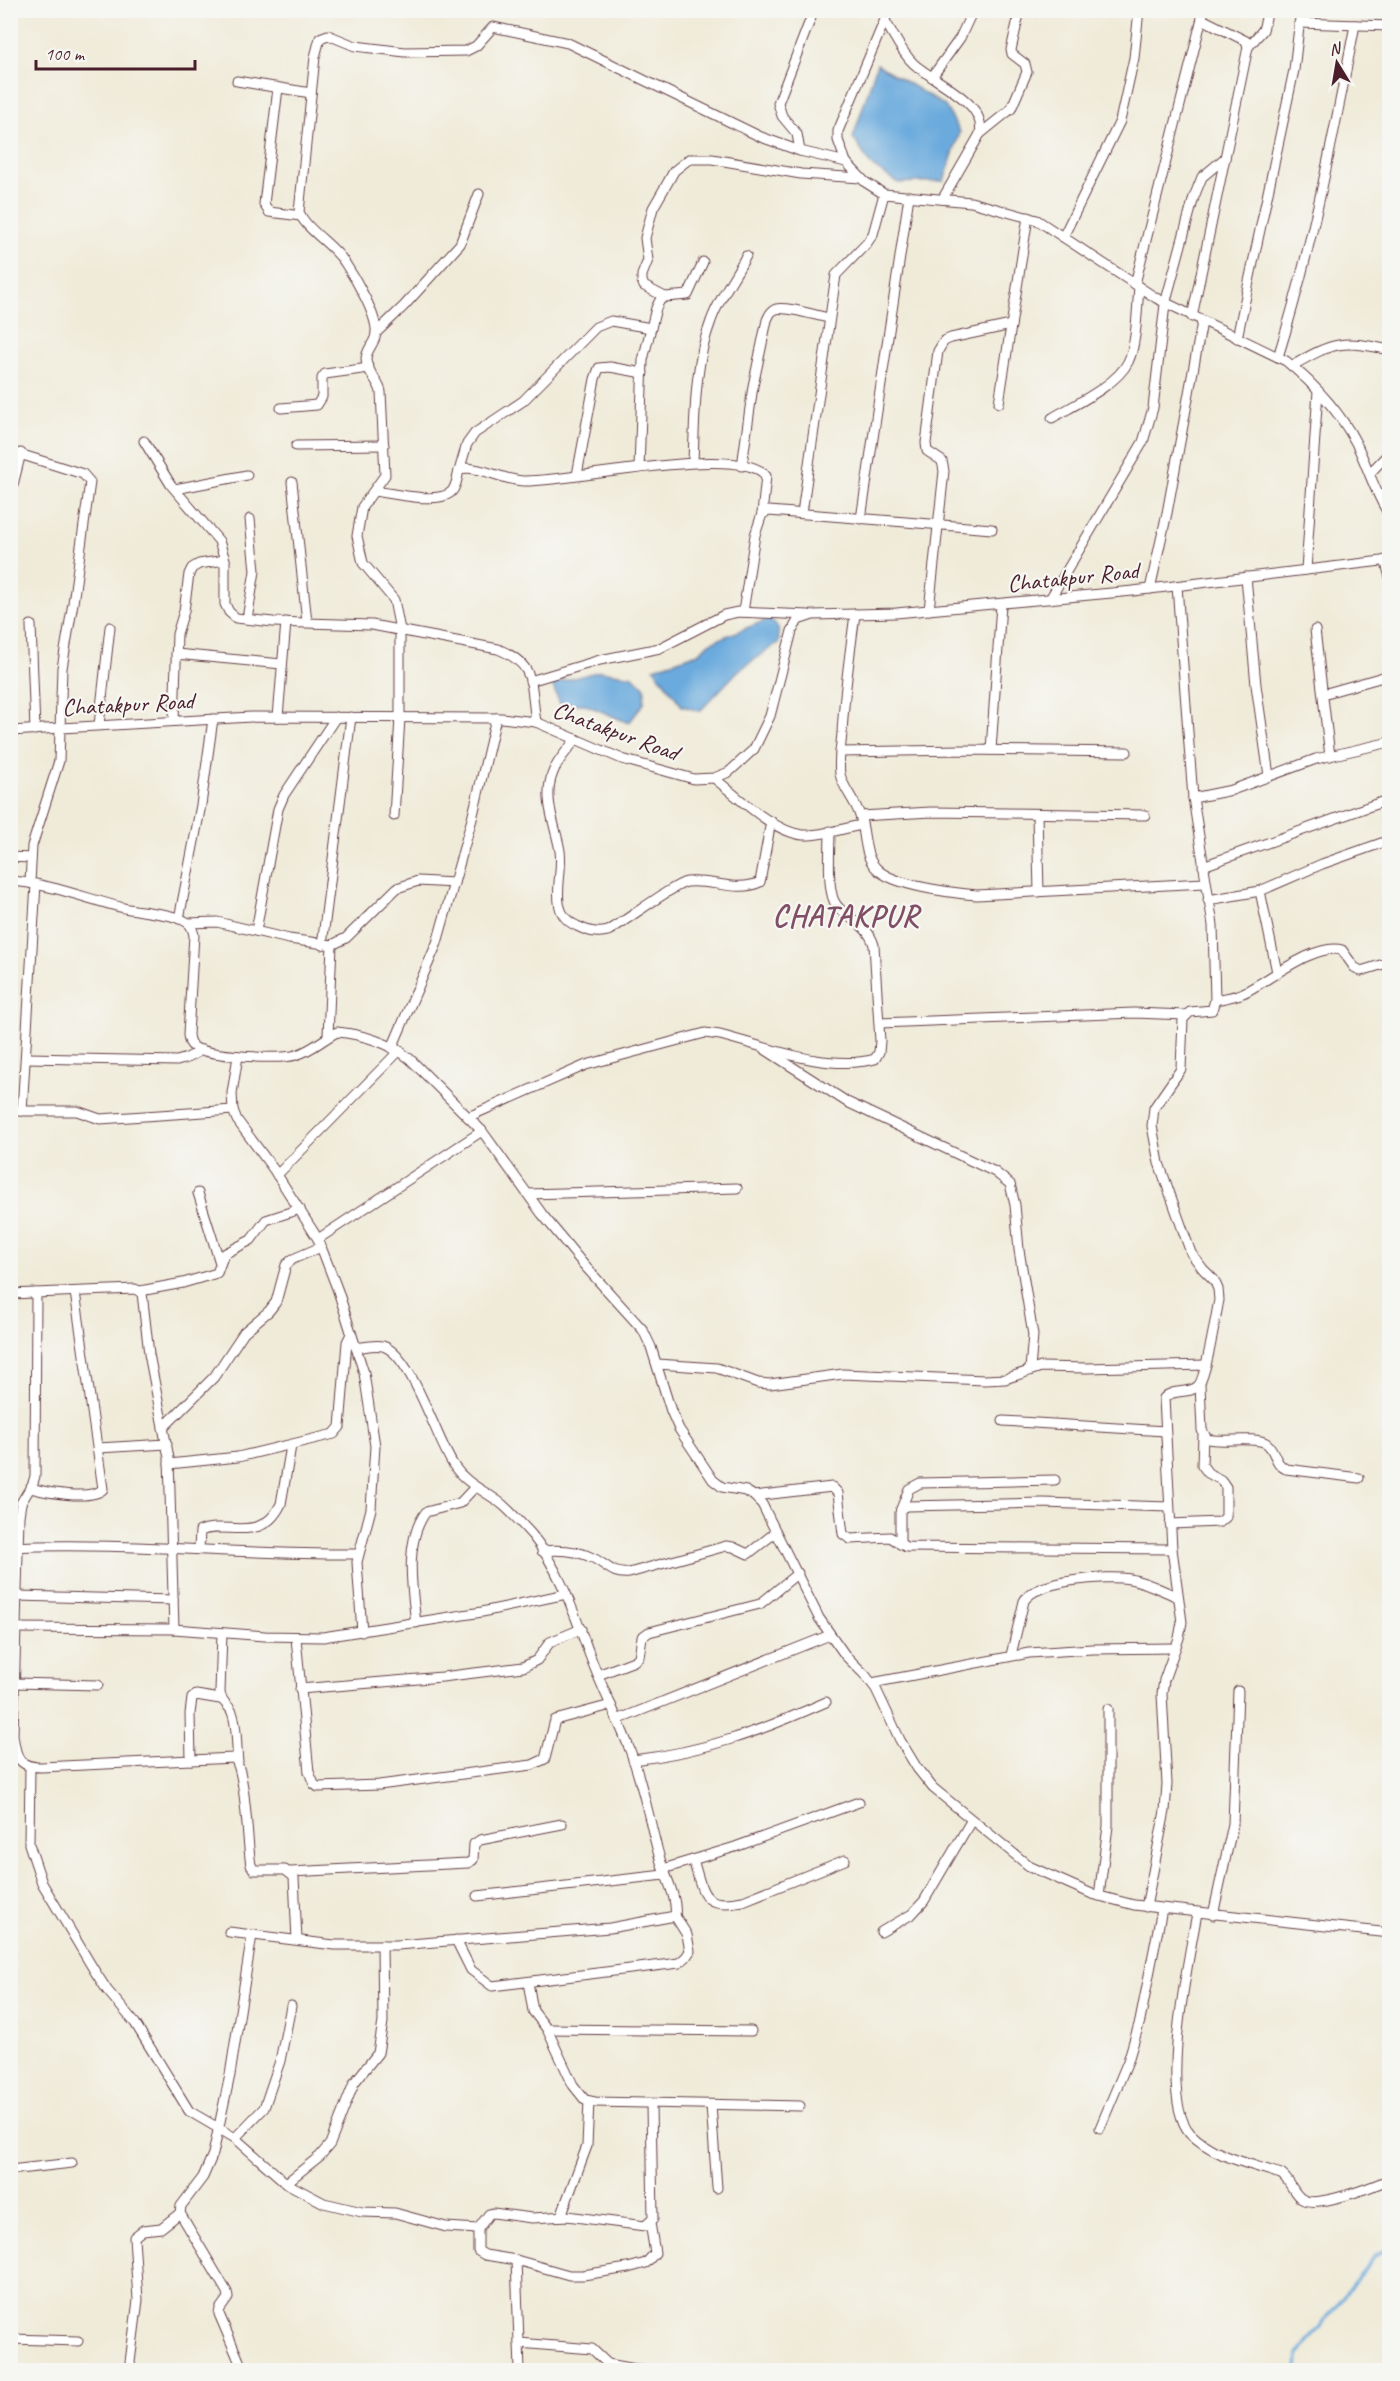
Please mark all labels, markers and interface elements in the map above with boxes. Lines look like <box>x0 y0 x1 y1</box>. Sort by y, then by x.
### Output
scale bar <box>36 33 195 71</box>
north arrow <box>1307 33 1367 93</box>
text: N <box>1328 38 1344 60</box>
text: 100 m <box>45 43 86 65</box>
street label: Chatakpur Road <box>1006 555 1144 599</box>
street label: Chatakpur Road <box>61 685 198 722</box>
street label: Chatakpur Road <box>549 694 686 769</box>
district label: CHATAKPUR <box>773 897 923 935</box>

